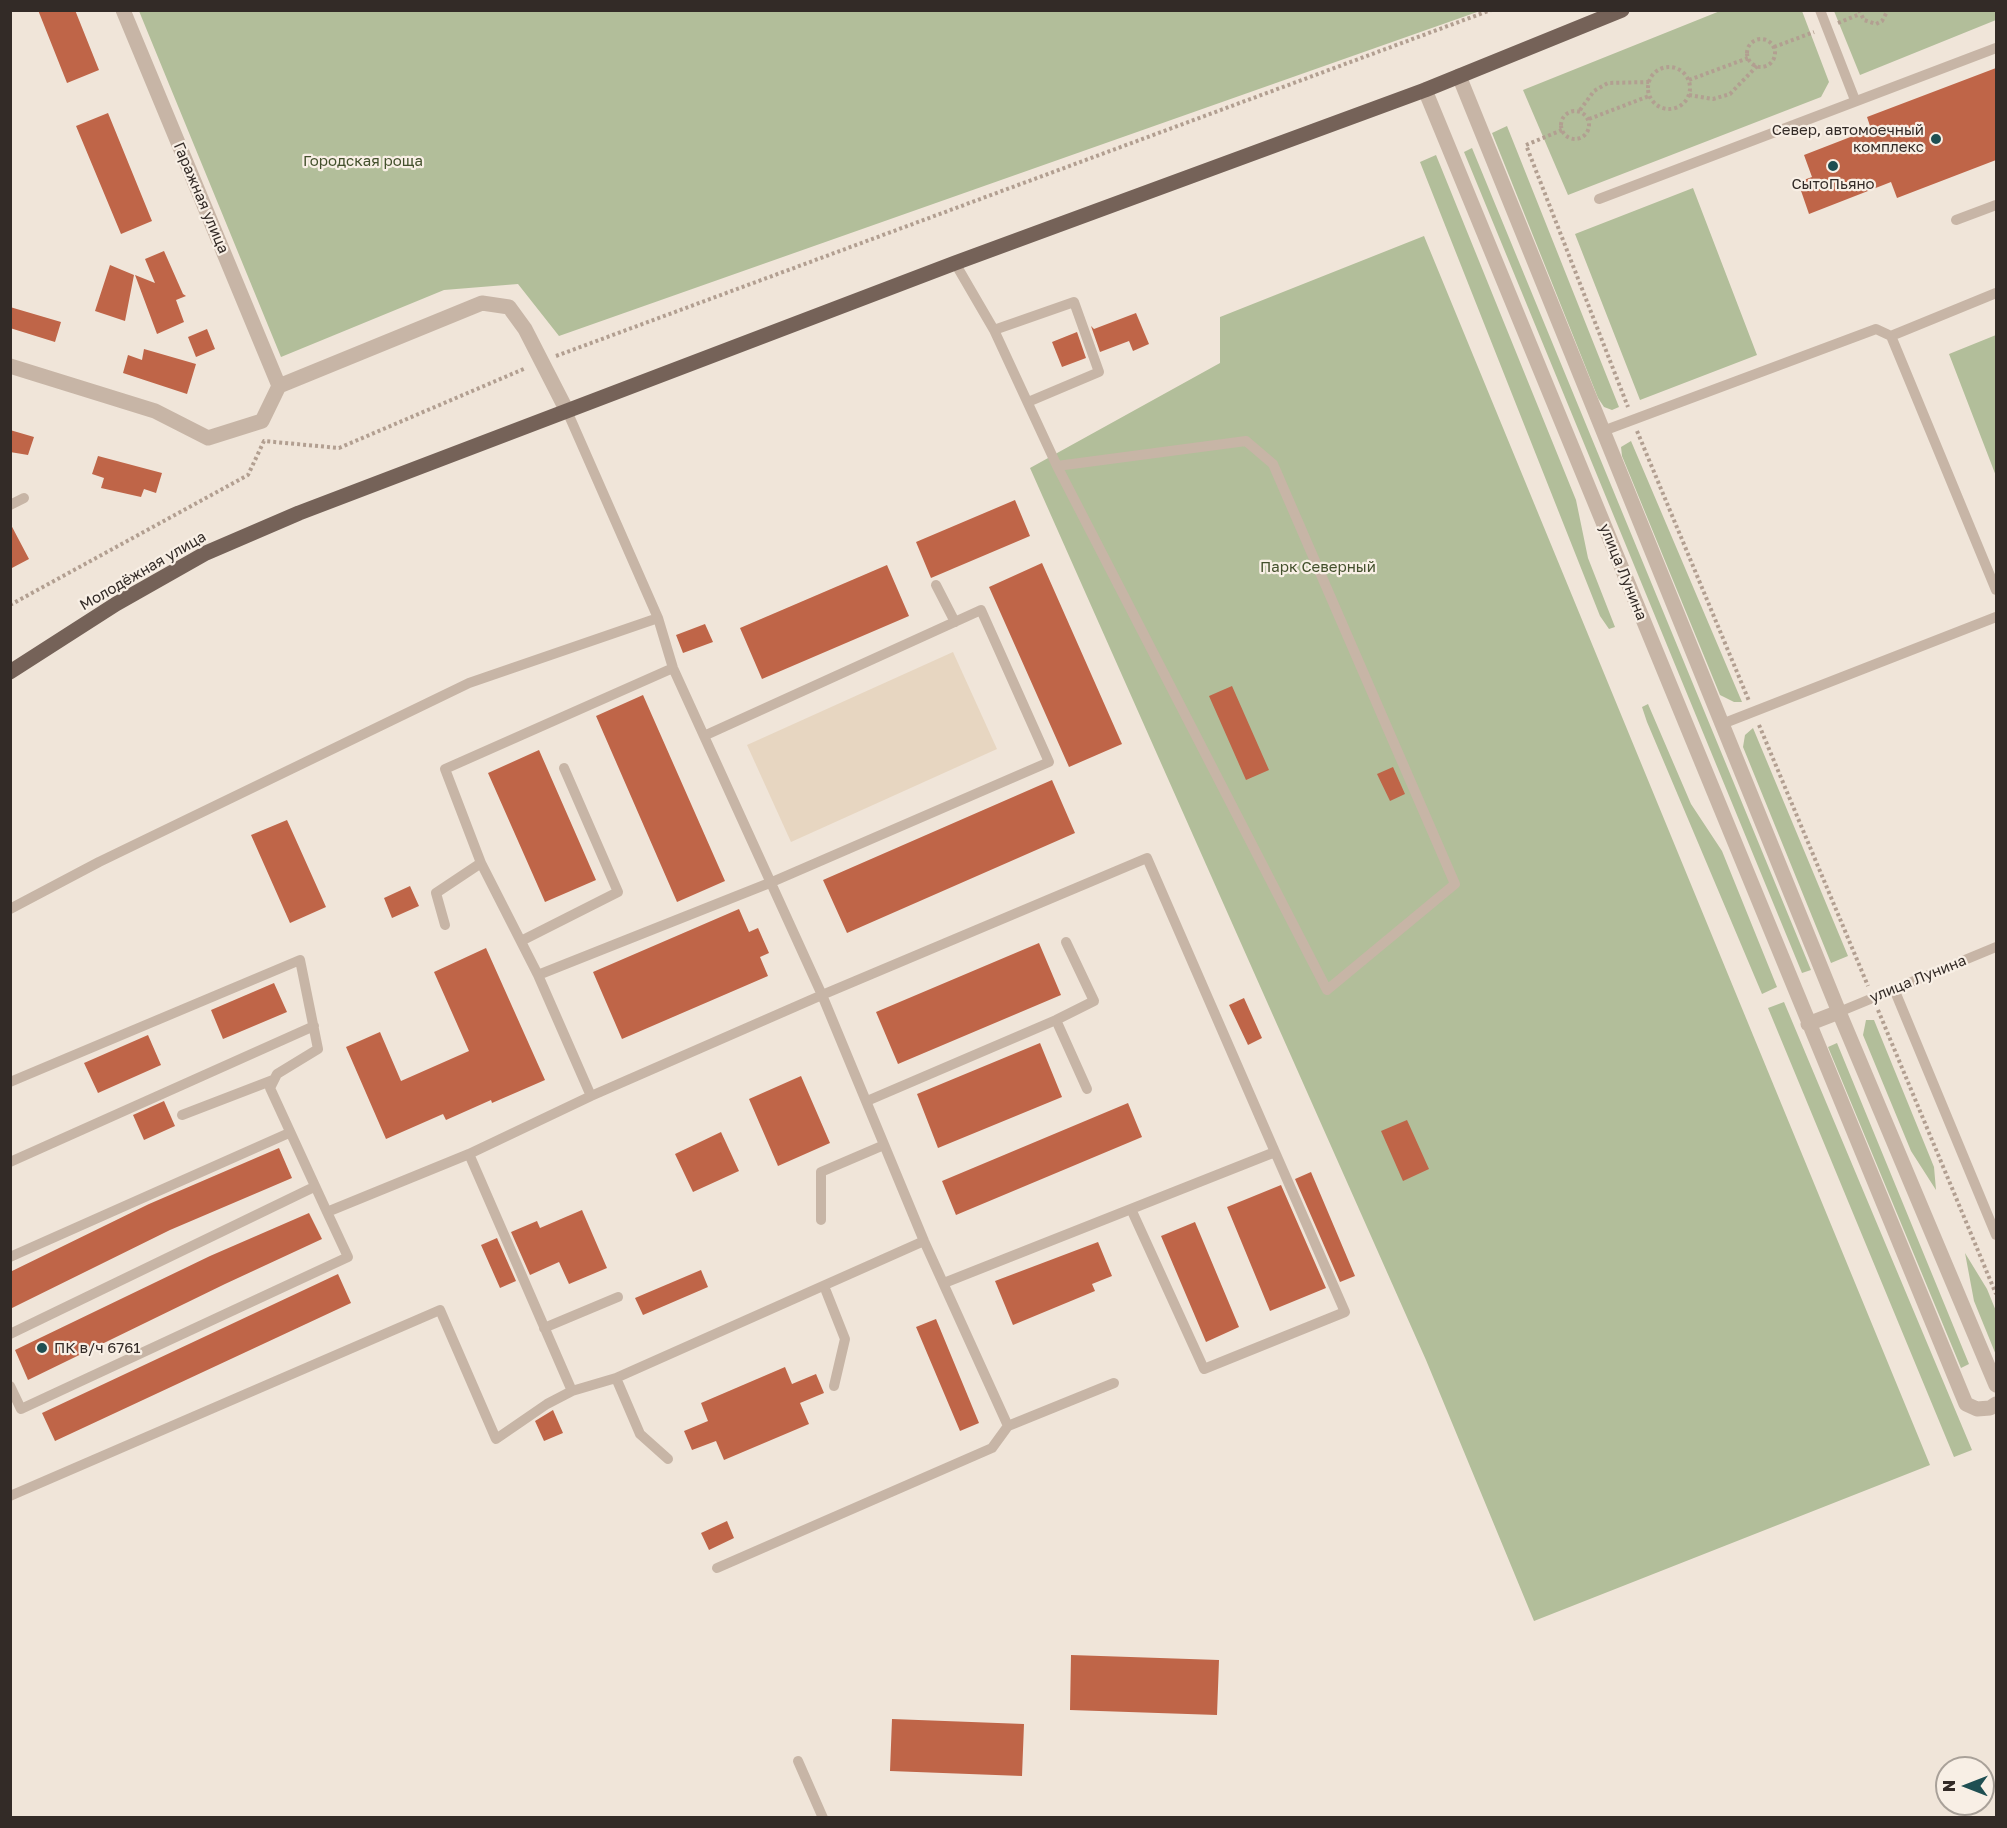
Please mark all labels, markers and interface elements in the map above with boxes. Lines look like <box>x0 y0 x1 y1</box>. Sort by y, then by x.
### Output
place label: Север, автомоечный комплекс <box>1772 121 1924 156</box>
marker: Север, автомоечный комплекс <box>1929 132 1943 146</box>
street label: Гаражная улица <box>169 140 233 256</box>
park label: Городская роща <box>303 152 423 170</box>
marker: СытоПьяно <box>1826 159 1840 173</box>
place label: СытоПьяно <box>1791 175 1875 193</box>
street label: улица Лунина <box>1595 521 1651 623</box>
street label: Молодёжная улица <box>77 528 209 614</box>
park label: Парк Северный <box>1260 558 1376 576</box>
street label: улица Лунина <box>1867 951 1969 1007</box>
place label: ПК в/ч 6761 <box>54 1339 141 1357</box>
marker: ПК в/ч 6761 <box>35 1341 49 1355</box>
north arrow <box>1935 1756 1995 1816</box>
text: N <box>1939 1780 1959 1792</box>

